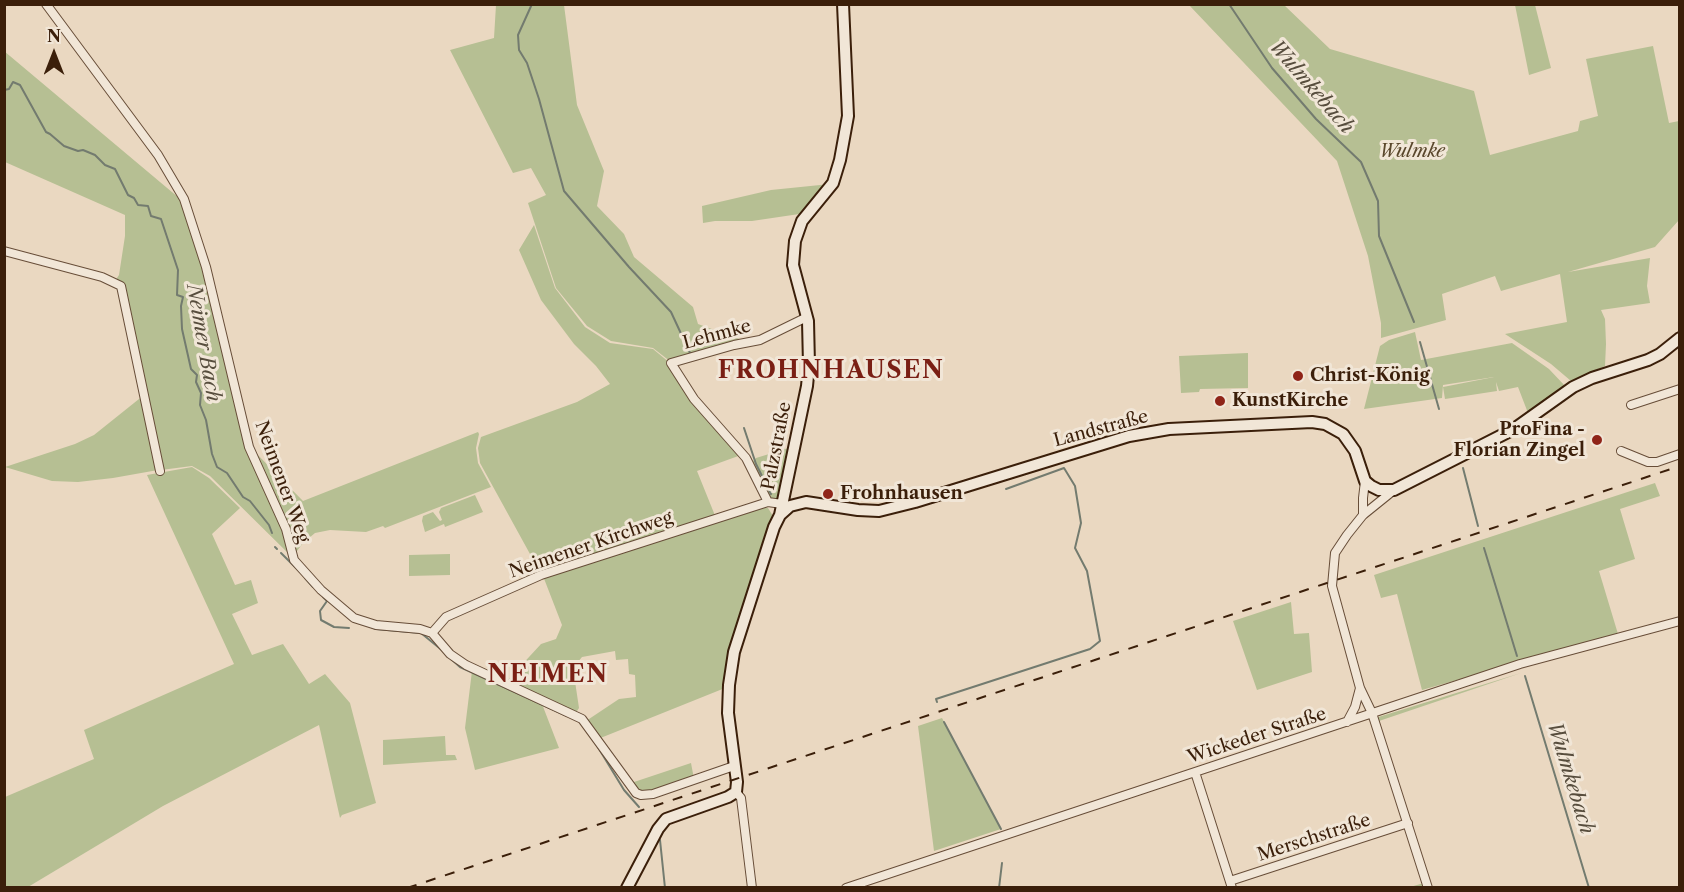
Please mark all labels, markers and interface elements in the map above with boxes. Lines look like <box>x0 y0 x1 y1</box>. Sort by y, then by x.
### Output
north arrow <box>24 24 84 84</box>
text: N <box>47 26 61 46</box>
water label: Wulmkebach <box>1264 35 1358 139</box>
park label: Wulmke <box>1379 141 1445 163</box>
water label: Neimer Bach <box>181 282 225 404</box>
street label: Lehmke <box>681 316 753 354</box>
district label: FROHNHAUSEN <box>718 357 944 385</box>
place label: Christ-König <box>1310 365 1430 387</box>
marker: Christ-König <box>1291 369 1305 383</box>
place label: KunstKirche <box>1232 390 1348 412</box>
marker: KunstKirche <box>1213 394 1227 408</box>
street label: Palzstraße <box>758 400 796 492</box>
street label: Landstraße <box>1051 406 1151 452</box>
street label: Neimener Weg <box>250 418 314 546</box>
place label: ProFina - Florian Zingel <box>1453 419 1585 462</box>
marker: ProFina - Florian Zingel <box>1590 433 1604 447</box>
place label: Frohnhausen <box>840 483 963 505</box>
marker: Frohnhausen <box>821 487 835 501</box>
street label: Neimener Kirchweg <box>506 507 676 583</box>
district label: NEIMEN <box>487 661 609 689</box>
street label: Wickeder Straße <box>1185 703 1329 769</box>
water label: Wulmkebach <box>1541 719 1599 837</box>
street label: Merschstraße <box>1255 810 1373 866</box>

